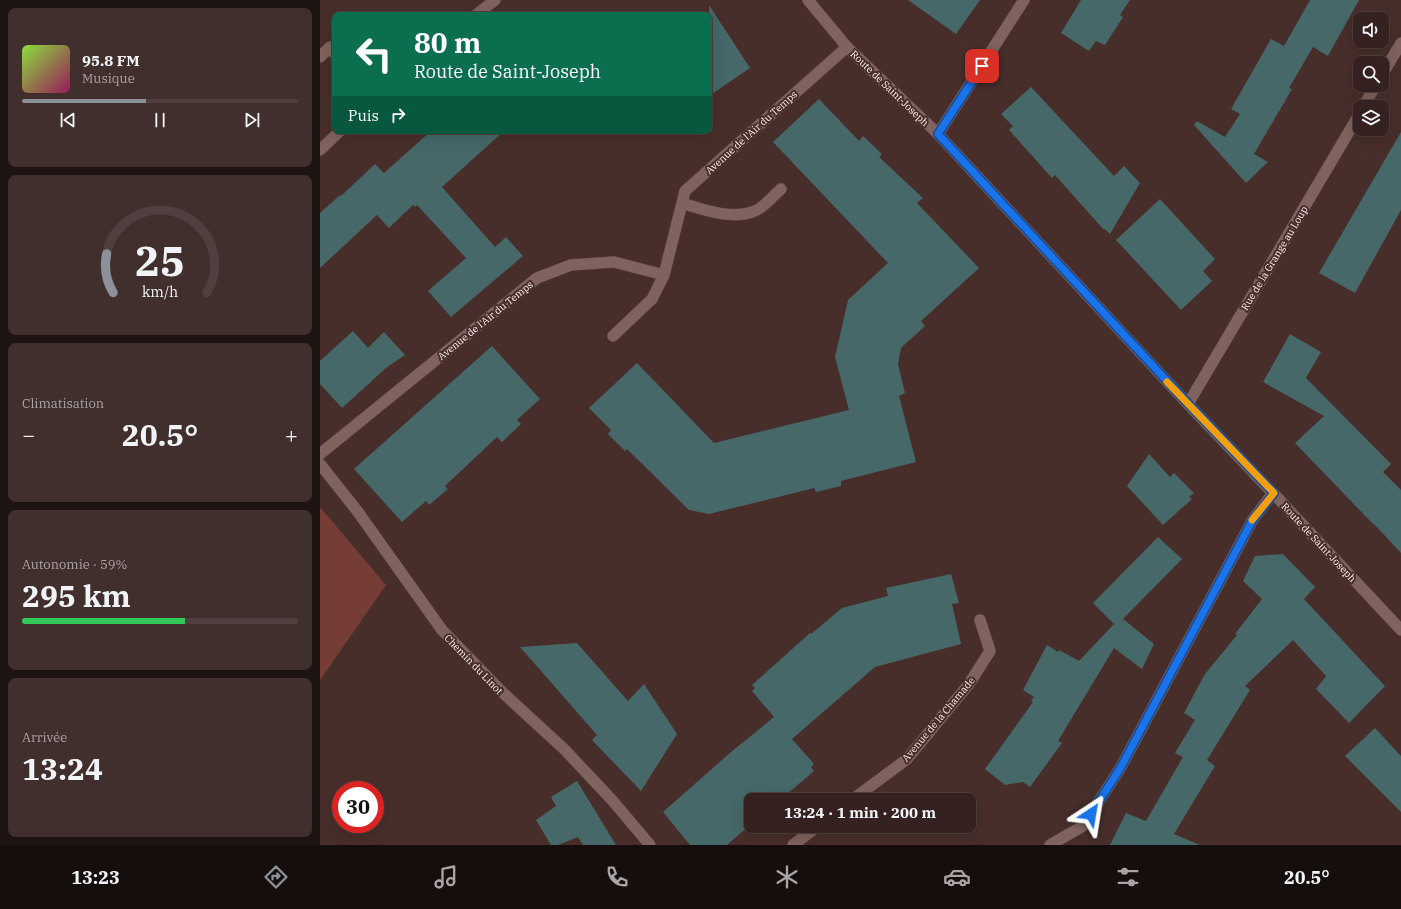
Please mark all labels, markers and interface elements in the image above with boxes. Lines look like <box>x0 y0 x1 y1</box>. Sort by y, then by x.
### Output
map controls <box>1353 12 1389 136</box>
button: sound <box>1353 12 1389 48</box>
text: 80 m <box>414 24 481 61</box>
icon: left <box>348 28 400 80</box>
street label: Route de Saint-Joseph <box>848 48 932 129</box>
pin <box>965 49 999 83</box>
text: 95.8 FM <box>82 51 140 70</box>
icon: arrive <box>971 55 993 77</box>
button: search <box>1353 56 1389 92</box>
text: Route de Saint-Joseph <box>414 60 601 83</box>
text: Musique <box>82 70 135 87</box>
street label: Avenue de l'Air du Temps <box>703 88 800 177</box>
button: layers <box>1353 100 1389 136</box>
icon: right <box>387 104 409 126</box>
text: Puis <box>348 106 379 125</box>
icon: previous <box>57 109 79 131</box>
icon: pause <box>149 109 171 131</box>
icon: next <box>241 109 263 131</box>
street label: Rue de la Grange au Loup <box>1238 204 1311 313</box>
text: 25 <box>135 233 185 287</box>
street label: Avenue de l'Air du Temps <box>435 278 536 363</box>
text: km/h <box>142 282 178 301</box>
text: Climatisation <box>22 395 104 412</box>
text: 20.5° <box>122 415 198 454</box>
text: − <box>22 420 35 449</box>
text: + <box>285 420 298 449</box>
street label: Route de Saint-Joseph <box>1278 500 1359 585</box>
text: Autonomie · 59% <box>22 556 127 573</box>
text: 295 km <box>22 576 131 615</box>
street label: Chemin du Linot <box>442 632 506 698</box>
street label: Avenue de la Chamade <box>899 674 978 764</box>
text: Arrivée <box>22 729 67 746</box>
text: 13:24 <box>22 749 103 788</box>
speed limit sign: 30 <box>332 781 384 833</box>
position arrow <box>1070 793 1112 835</box>
text: 13:24 · 1 min · 200 m <box>784 803 936 822</box>
icon: directions <box>262 863 290 891</box>
icon: music <box>432 863 460 891</box>
icon: phone <box>603 863 631 891</box>
icon: climate <box>773 863 801 891</box>
icon: car <box>943 863 971 891</box>
icon: filters <box>1114 863 1142 891</box>
text: 13:23 <box>71 866 120 889</box>
text: 20.5° <box>1284 866 1330 889</box>

